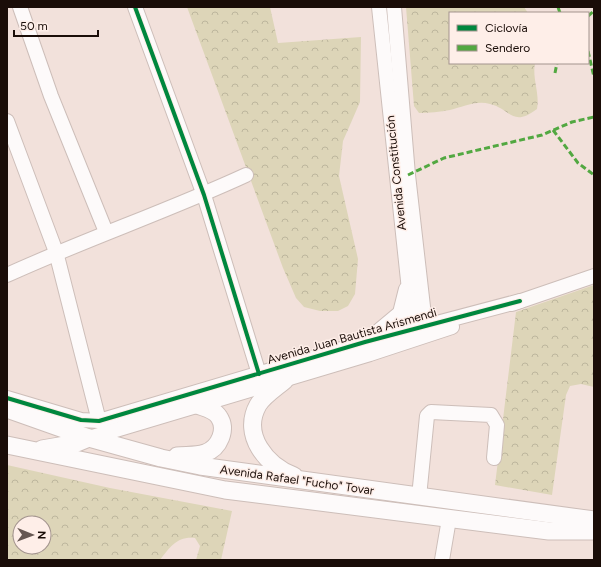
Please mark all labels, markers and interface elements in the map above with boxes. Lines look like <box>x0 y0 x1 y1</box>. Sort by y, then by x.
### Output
scale bar <box>14 12 98 38</box>
legend <box>449 12 589 64</box>
text: 50 m <box>20 19 48 33</box>
text: Ciclovía <box>485 21 528 35</box>
text: Sendero <box>485 41 530 55</box>
street label: Avenida Constitución <box>383 114 409 231</box>
street label: Avenida Juan Bautista Arismendi <box>266 305 438 367</box>
street label: Avenida Rafael "Fucho" Tovar <box>219 462 375 498</box>
north arrow <box>12 515 52 555</box>
text: N <box>35 531 48 540</box>

